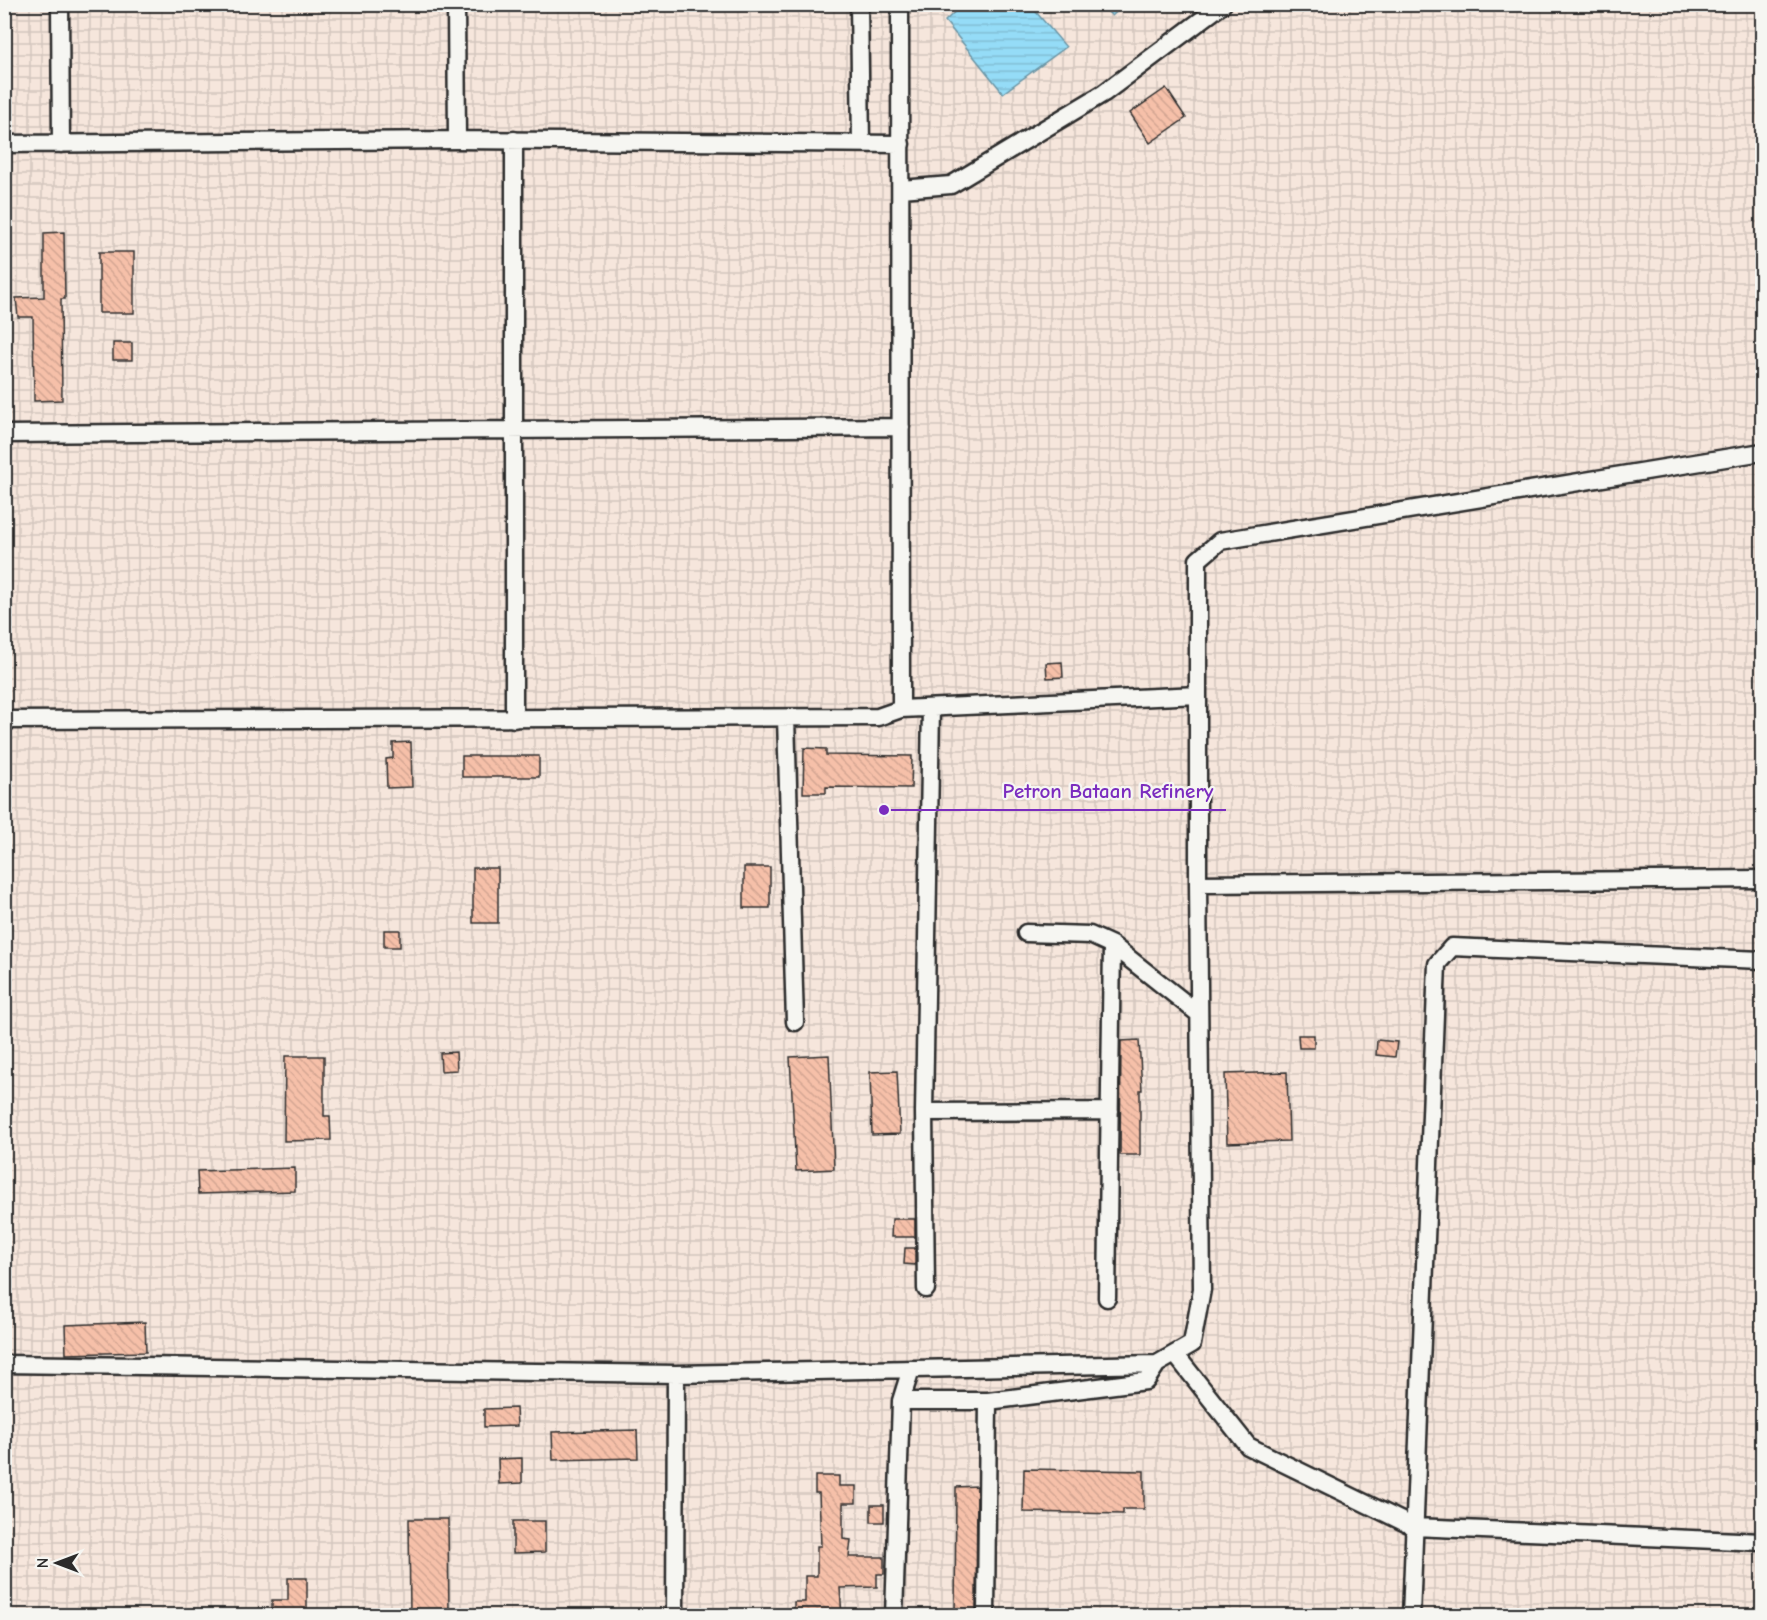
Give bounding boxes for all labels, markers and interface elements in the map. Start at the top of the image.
callout: Petron Bataan Refinery [991,771,1226,810]
text: Petron Bataan Refinery [1002,779,1214,803]
north arrow [27,1533,87,1593]
text: N [34,1558,52,1568]

